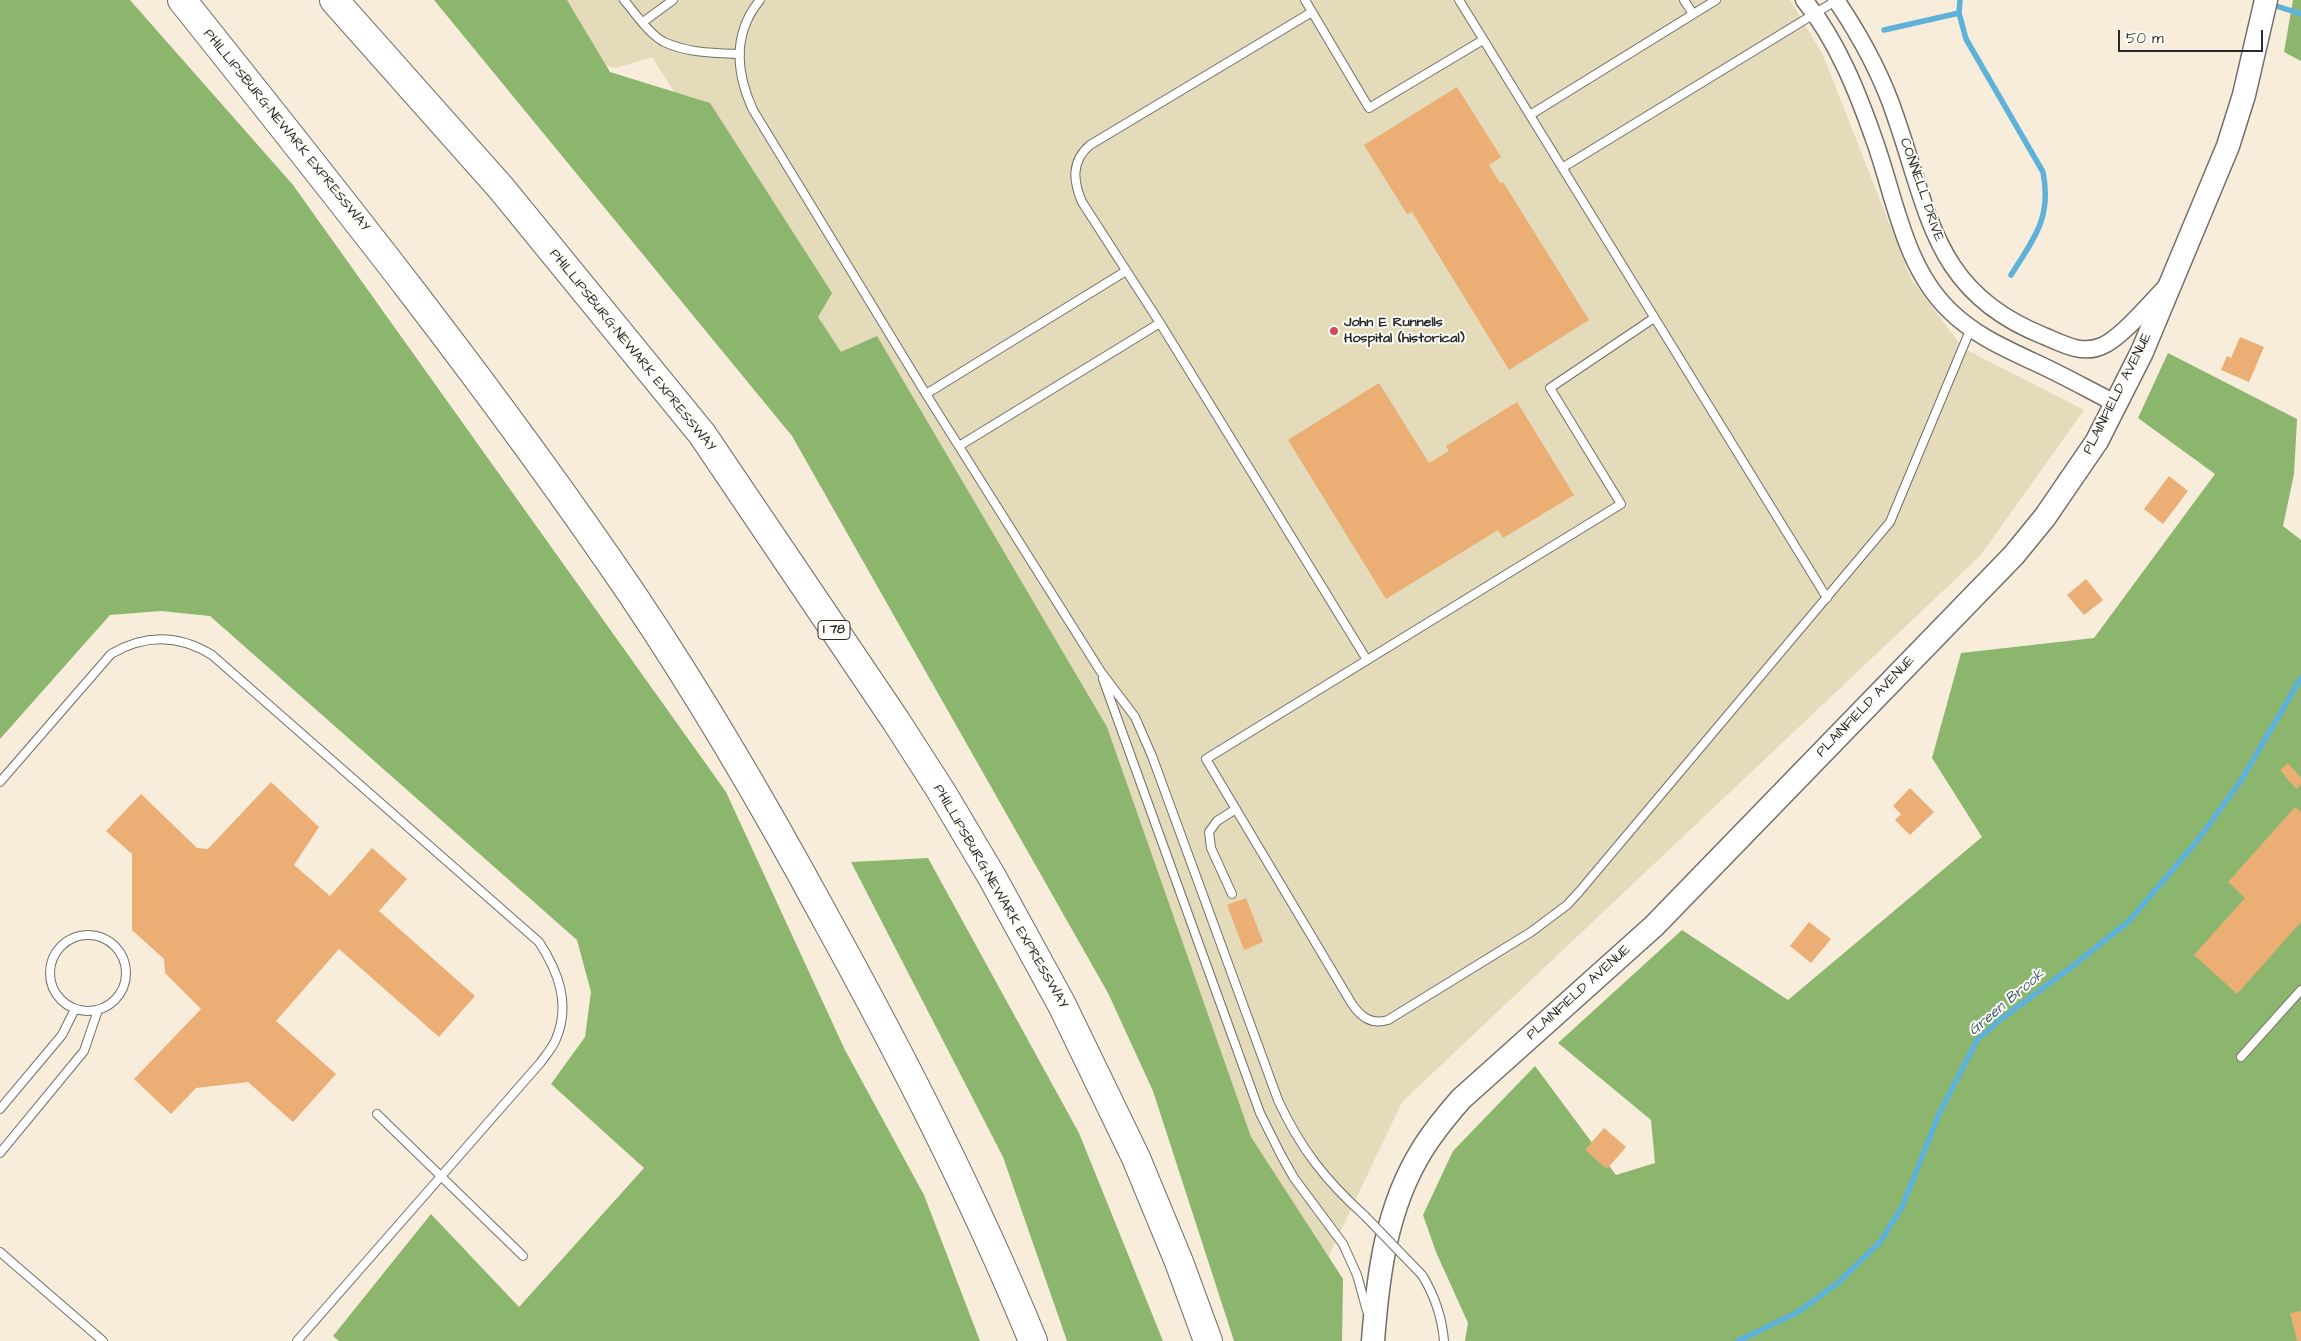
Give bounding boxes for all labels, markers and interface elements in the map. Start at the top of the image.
scale bar [2121,20,2266,52]
street label: PHILLIPSBURG-NEWARK EXPRESSWAY [199,26,373,236]
text: 50 m [2126,28,2164,49]
street label: CONNELL DRIVE [1895,136,1947,244]
street label: PHILLIPSBURG-NEWARK EXPRESSWAY [545,246,719,456]
place label: John E Runnells Hospital (historical) [1344,315,1465,348]
marker: John E Runnells Hospital (historical) [1328,325,1340,337]
street label: PLAINFIELD AVENUE [2080,331,2156,457]
road number: I 78 [818,620,850,640]
street label: PLAINFIELD AVENUE [1813,653,1919,761]
street label: PHILLIPSBURG-NEWARK EXPRESSWAY [929,782,1071,1012]
street label: PLAINFIELD AVENUE [1524,942,1634,1044]
water label: Green Brook [1965,966,2049,1040]

